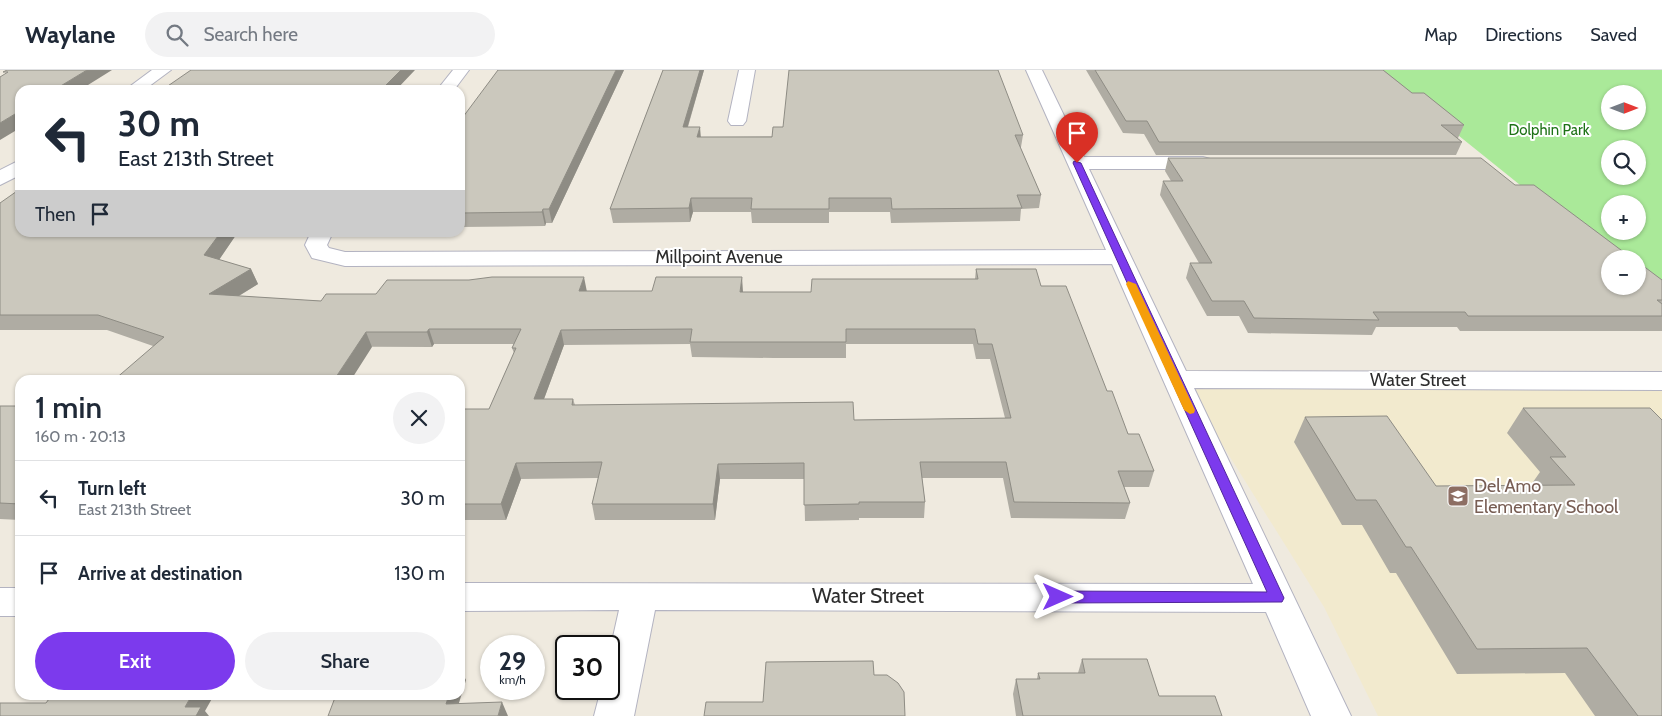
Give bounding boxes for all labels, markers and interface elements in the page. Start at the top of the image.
search box [145,12,495,57]
text: Waylane [25,20,115,49]
icon: search [163,21,191,49]
text: Search here [203,23,298,46]
text: Map [1424,24,1457,46]
text: Directions [1485,24,1562,46]
text: Saved [1590,24,1637,46]
north arrow [1601,85,1646,130]
map controls [1601,85,1646,295]
text: 30 m [118,102,200,145]
icon: left [35,105,100,170]
pin [1056,112,1098,163]
icon: arrive [1063,119,1091,147]
park label: Dolphin Park [1508,121,1590,139]
button: search [1601,140,1646,185]
text: East 213th Street [118,145,274,172]
button: + [1601,195,1646,240]
icon: arrive [86,200,114,228]
text: Then [35,203,76,226]
street label: Millpoint Avenue [655,246,783,268]
button: − [1601,250,1646,295]
street label: Water Street [1370,369,1466,391]
text: 1 min [35,389,102,426]
button: close [393,392,445,444]
text: 160 m · 20:13 [35,427,126,446]
place label: Del Amo Elementary School [1474,475,1619,518]
text: Turn left [78,477,146,500]
icon: left [35,484,63,512]
school or university icon: Del Amo Elementary School [1446,484,1470,508]
text: 30 m [401,487,445,510]
text: East 213th Street [78,500,191,519]
icon: arrive [35,559,63,587]
text: Arrive at destination [78,562,242,585]
text: 130 m [394,562,445,585]
position arrow [1031,570,1083,622]
street label: Water Street [812,583,924,608]
button: Exit [35,632,235,690]
button: Share [245,632,445,690]
speed limit sign: 30 [555,635,620,700]
text: 29 [499,646,526,676]
text: km/h [499,672,526,687]

